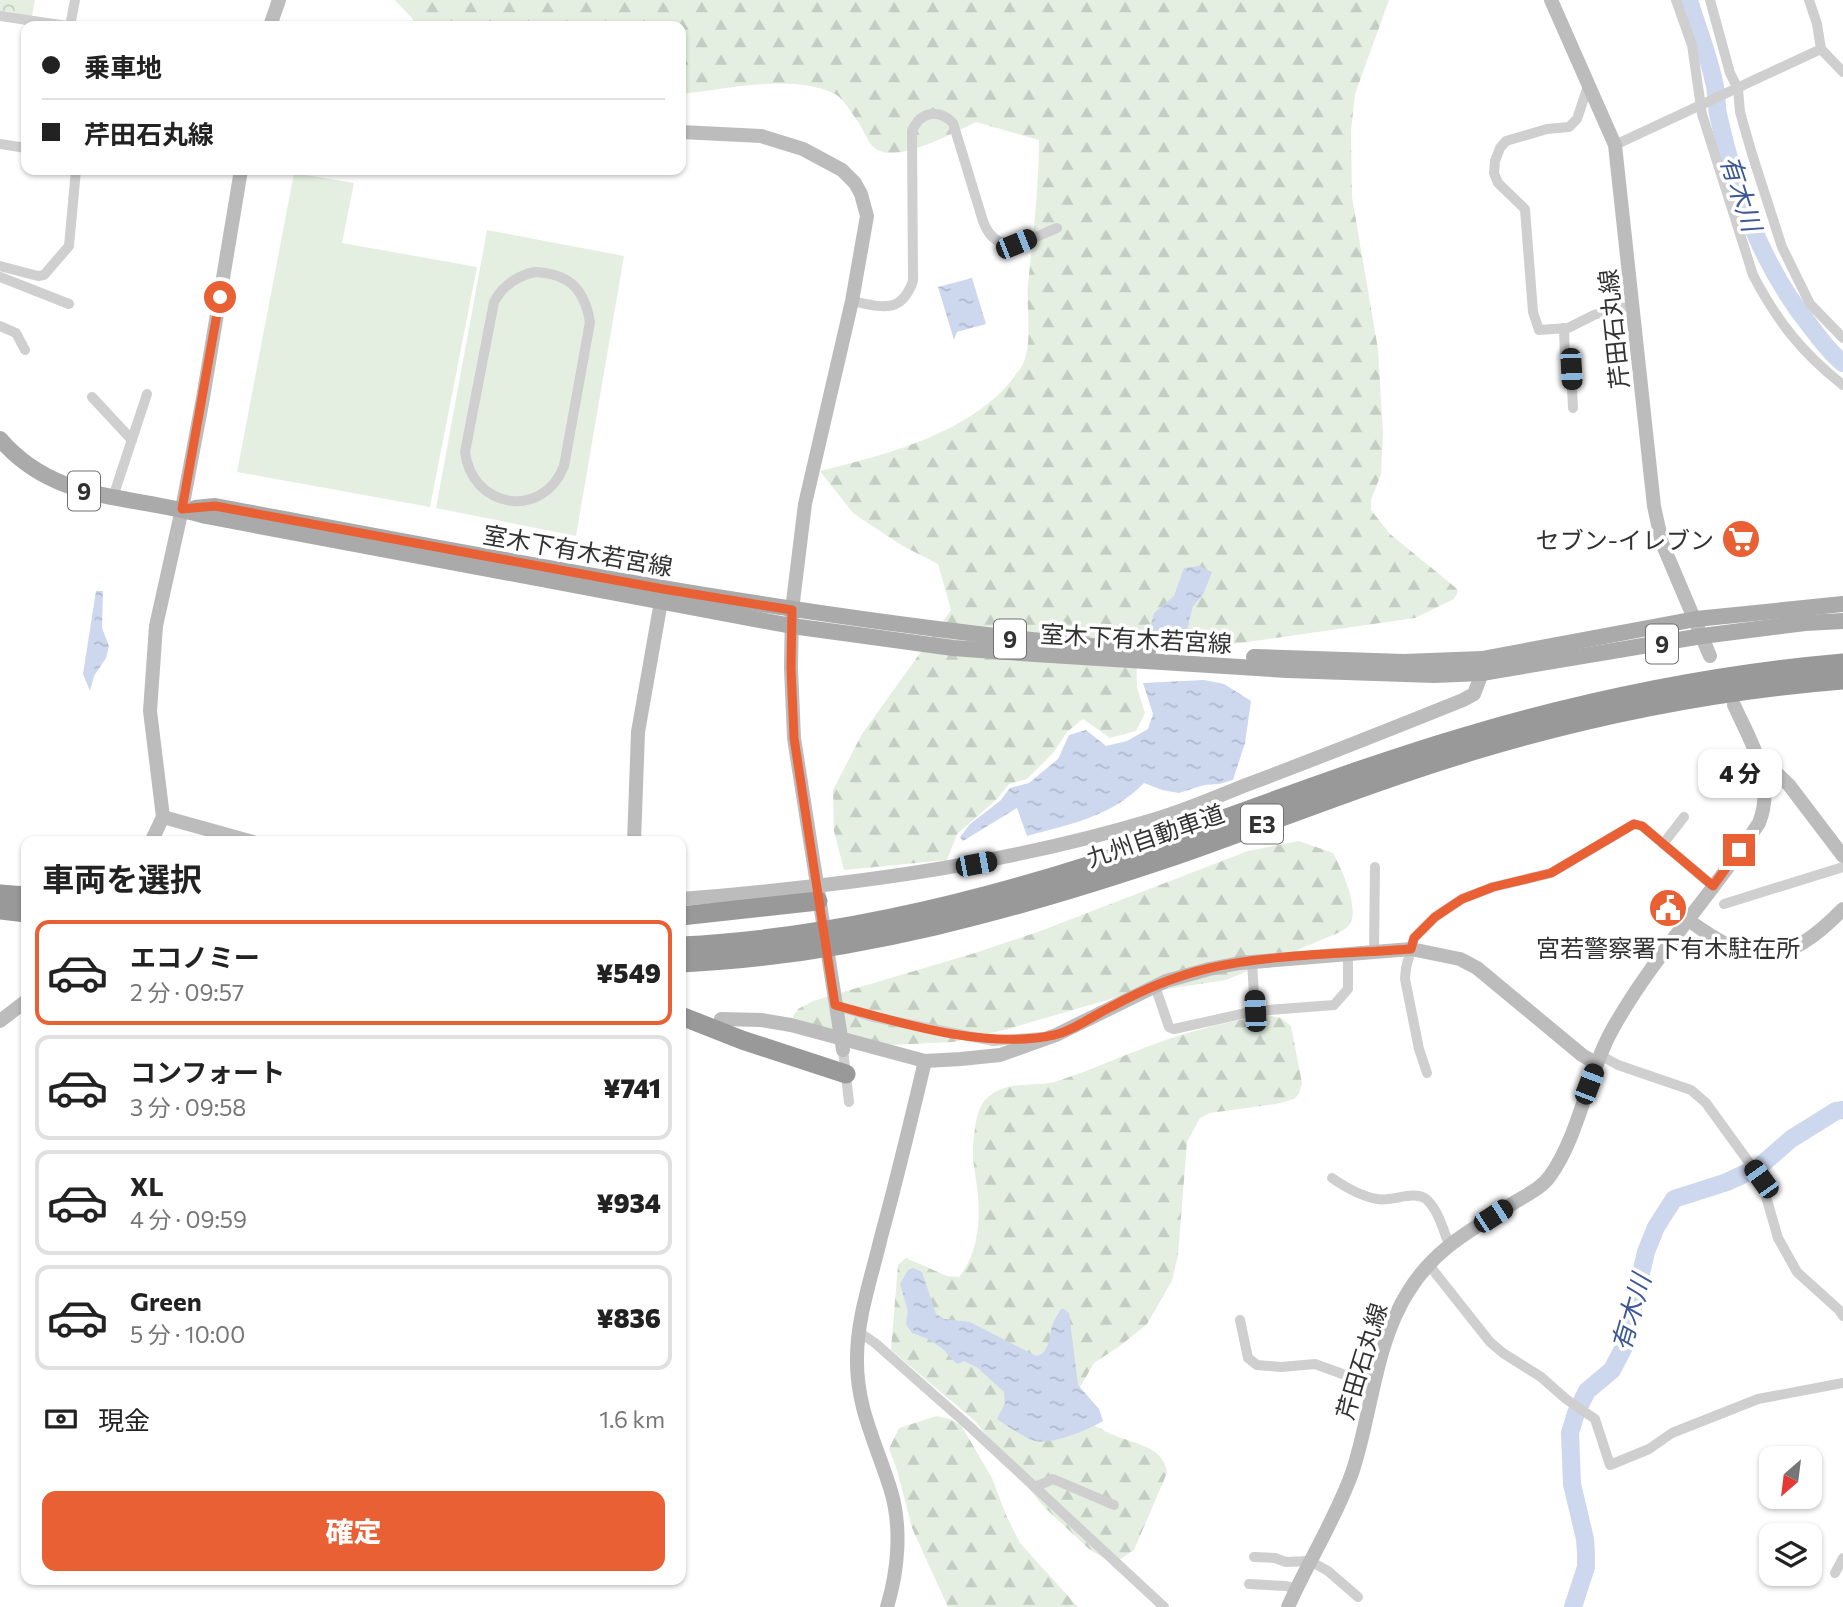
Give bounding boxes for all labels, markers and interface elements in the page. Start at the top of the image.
text: 乗車地 [84,51,162,82]
text: 芹田石丸線 [84,118,214,149]
water label: 有木川 [1715,151,1770,238]
car [993,226,1040,262]
street label: 芹田石丸線 [1592,268,1634,390]
route start [204,281,236,313]
car [1560,347,1583,391]
road number: 9 [68,471,100,510]
supermarket icon: セブン-イレブン [1720,518,1762,560]
street label: 室木下有木若宮線 [481,519,675,581]
place label: セブン-イレブン [1536,525,1714,554]
street label: 室木下有木若宮線 [1039,618,1233,658]
road number: 9 [994,620,1026,659]
road number: 9 [1646,624,1678,664]
callout: 4 分 [1697,748,1781,798]
text: 4 分 [1719,759,1761,787]
street label: 九州自動車道 [1082,798,1228,872]
road number: E3 [1241,804,1283,844]
route end [1723,834,1755,866]
car [954,850,999,878]
text: 車両を選択 [42,858,202,898]
public building icon: 宮若警察署下有木駐在所 [1647,887,1689,929]
place label: 宮若警察署下有木駐在所 [1536,933,1800,962]
icon: car [46,941,109,1004]
text: エコノミー [130,941,260,972]
text: ¥549 [596,957,661,988]
text: 2 分 · 09:57 [130,978,244,1006]
car [1244,989,1267,1033]
icon: car [46,1056,109,1119]
text: コンフォート [130,1056,285,1087]
car [1572,1061,1607,1107]
text: ¥741 [603,1072,661,1103]
text: 3 分 · 09:58 [130,1093,246,1121]
car [1741,1156,1782,1202]
text: XL [130,1170,164,1201]
icon: car [46,1171,109,1234]
text: ¥934 [597,1187,661,1218]
car [1470,1196,1517,1236]
text: 4 分 · 09:59 [130,1205,247,1233]
water label: 有木川 [1604,1267,1656,1354]
text: Green [130,1285,202,1316]
icon: car [46,1286,109,1349]
street label: 芹田石丸線 [1330,1299,1392,1423]
text: ¥836 [596,1302,661,1333]
text: 5 分 · 10:00 [130,1320,245,1348]
icon: cash [42,1400,80,1438]
text: 現金 [98,1404,150,1435]
text: 1.6 km [599,1405,665,1433]
north arrow [1759,1446,1822,1508]
map controls [1759,1446,1822,1586]
button: 確定 [42,1491,665,1571]
button: layers [1759,1523,1822,1586]

